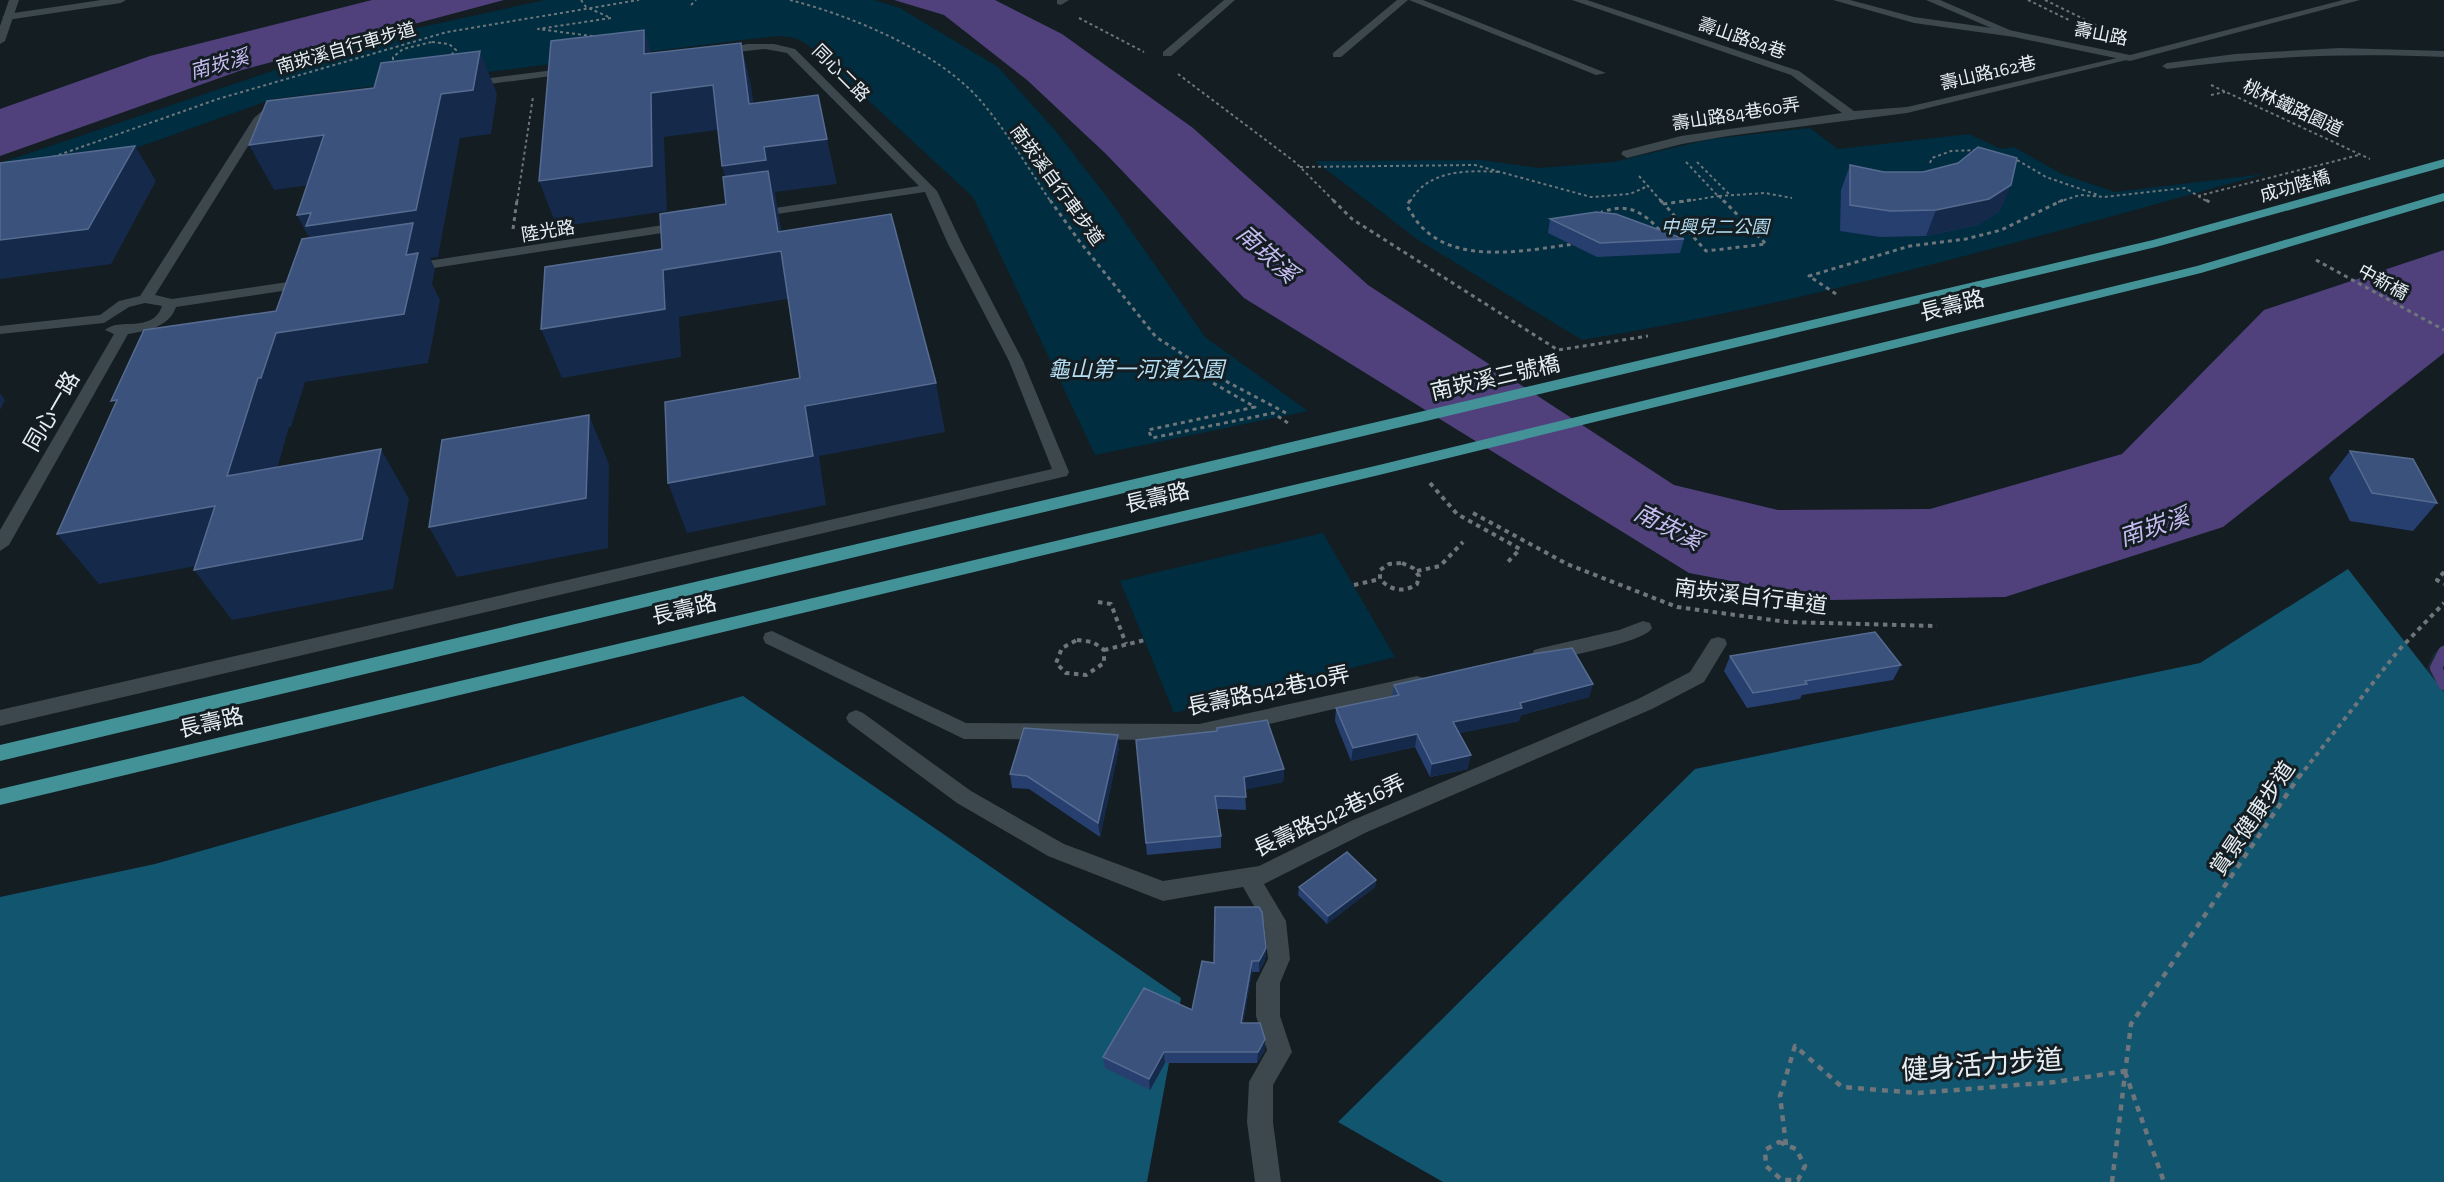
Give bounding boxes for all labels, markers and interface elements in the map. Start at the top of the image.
street label: 壽山路84巷 [1695,13,1789,63]
street label: 南崁溪自行車步道 [274,18,418,78]
street label: 壽山路 [2072,18,2130,50]
street label: 同心二路 [808,40,874,106]
water label: 南崁溪 [187,43,254,84]
street label: 壽山路162巷 [1938,51,2038,95]
street label: 桃林鐵路園道 [2239,75,2347,141]
street label: 壽山路84巷60弄 [1670,93,1802,135]
street label: 南崁溪自行車步道 [1006,120,1108,250]
street label: 成功陸橋 [2257,166,2333,206]
street label: 陸光路 [520,216,576,246]
park label: 中興兒二公園 [1661,216,1772,238]
water label: 南崁溪 [1231,219,1306,291]
street label: 中新橋 [2354,259,2412,305]
street label: 長壽路 [1917,284,1987,327]
street label: 南崁溪三號橋 [1428,349,1562,405]
park label: 龜山第一河濱公園 [1048,356,1227,383]
street label: 同心一路 [18,366,85,456]
street label: 長壽路 [1122,477,1192,518]
water label: 南崁溪 [1630,497,1710,557]
water label: 南崁溪 [2115,500,2195,552]
street label: 南崁溪自行車道 [1673,574,1829,619]
street label: 長壽路 [649,589,719,630]
street label: 長壽路542巷10弄 [1184,660,1352,721]
street label: 長壽路 [176,702,246,743]
street label: 賞景健康步道 [2204,756,2301,881]
street label: 長壽路542巷16弄 [1249,768,1410,862]
street label: 健身活力步道 [1900,1043,2064,1087]

